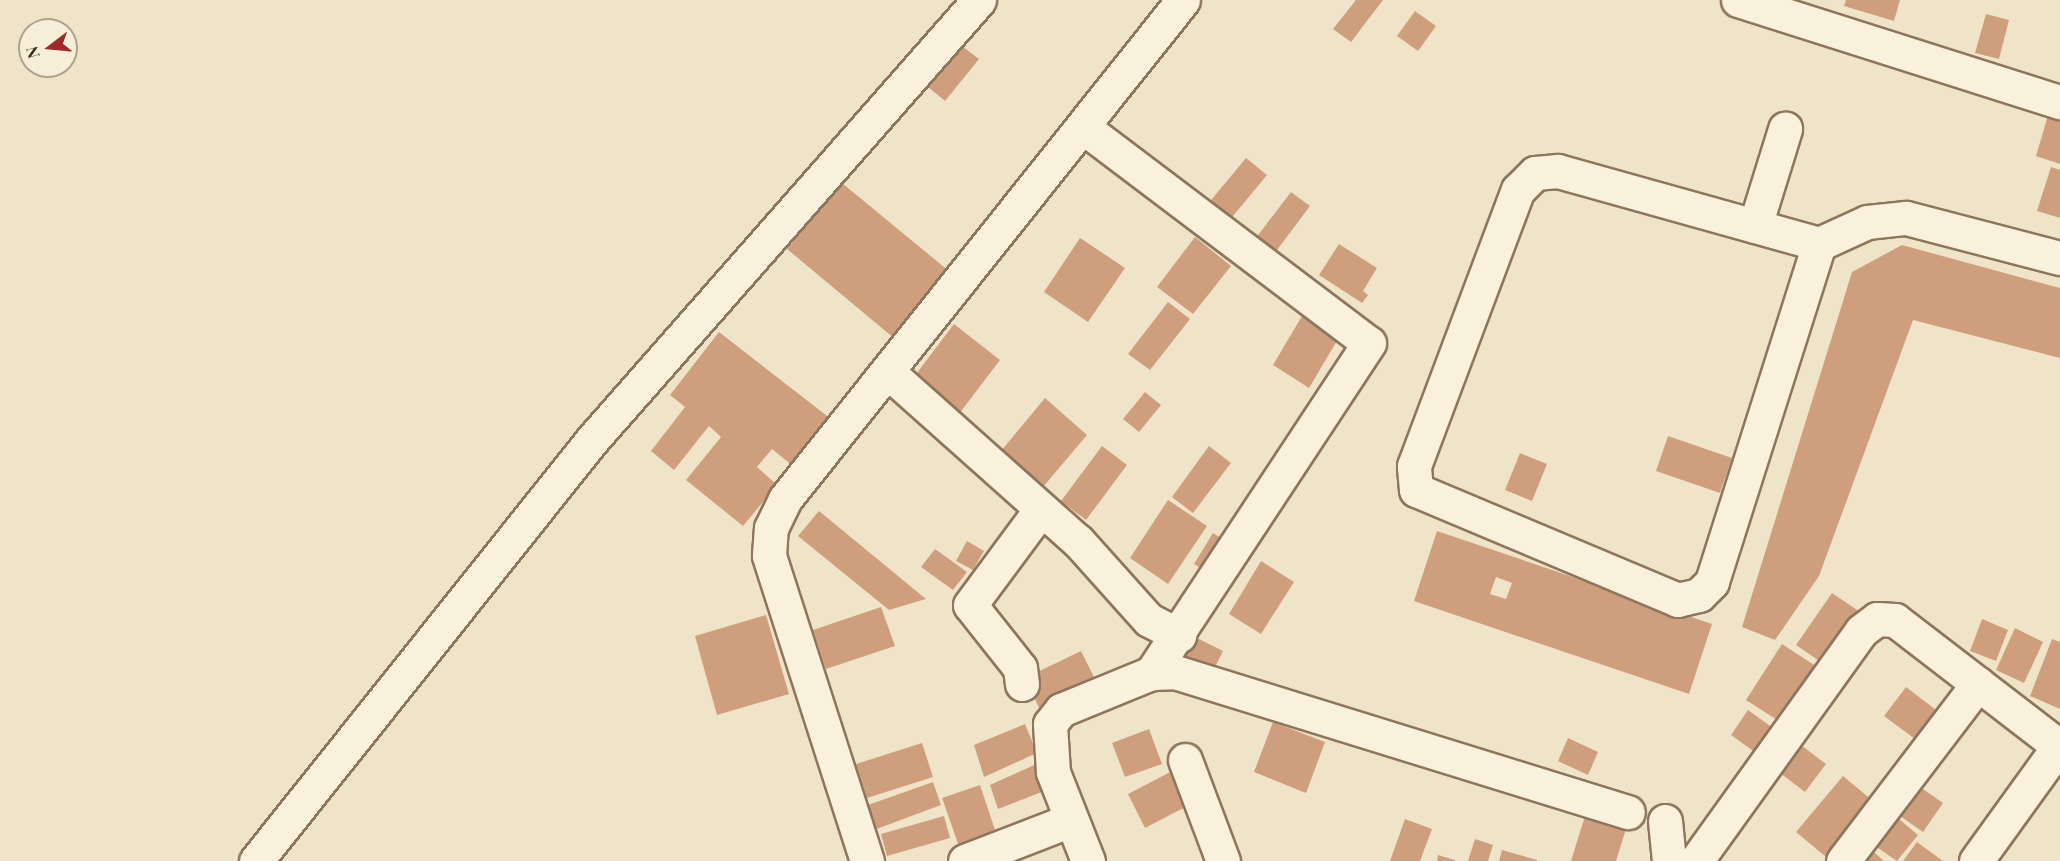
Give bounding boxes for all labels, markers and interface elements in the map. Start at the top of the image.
north arrow [18,18,78,78]
text: N [20,44,44,61]

